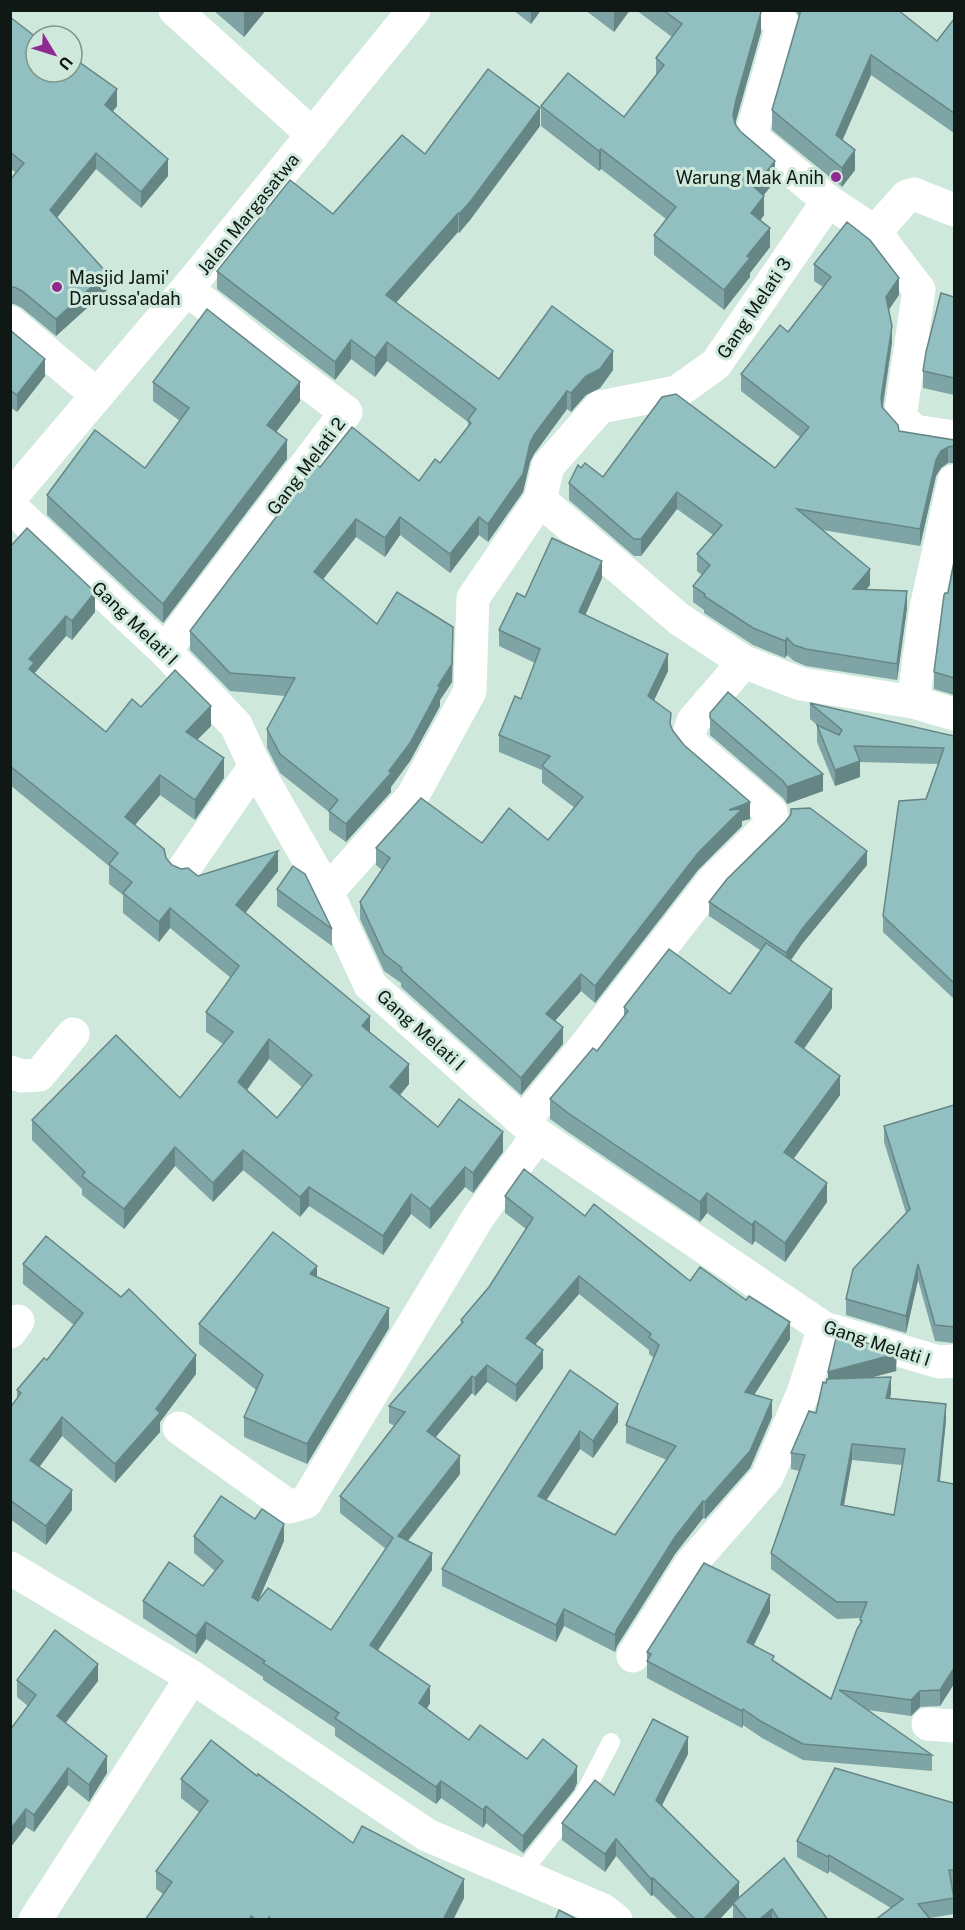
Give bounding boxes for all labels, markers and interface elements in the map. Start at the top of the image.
north arrow [24,24,84,84]
text: U [54,53,76,73]
street label: Jalan Margasatwa [193,149,303,279]
place label: Warung Mak Anih [676,167,824,188]
marker: Warung Mak Anih [829,170,843,184]
street label: Gang Melati 3 [713,254,795,362]
place label: Masjid Jami' Darussa'adah [69,267,181,309]
marker: Masjid Jami' Darussa'adah [50,280,64,294]
street label: Gang Melati 2 [263,413,349,519]
street label: Gang Melati I [88,577,182,669]
street label: Gang Melati I [373,985,469,1075]
street label: Gang Melati I [821,1316,933,1370]

